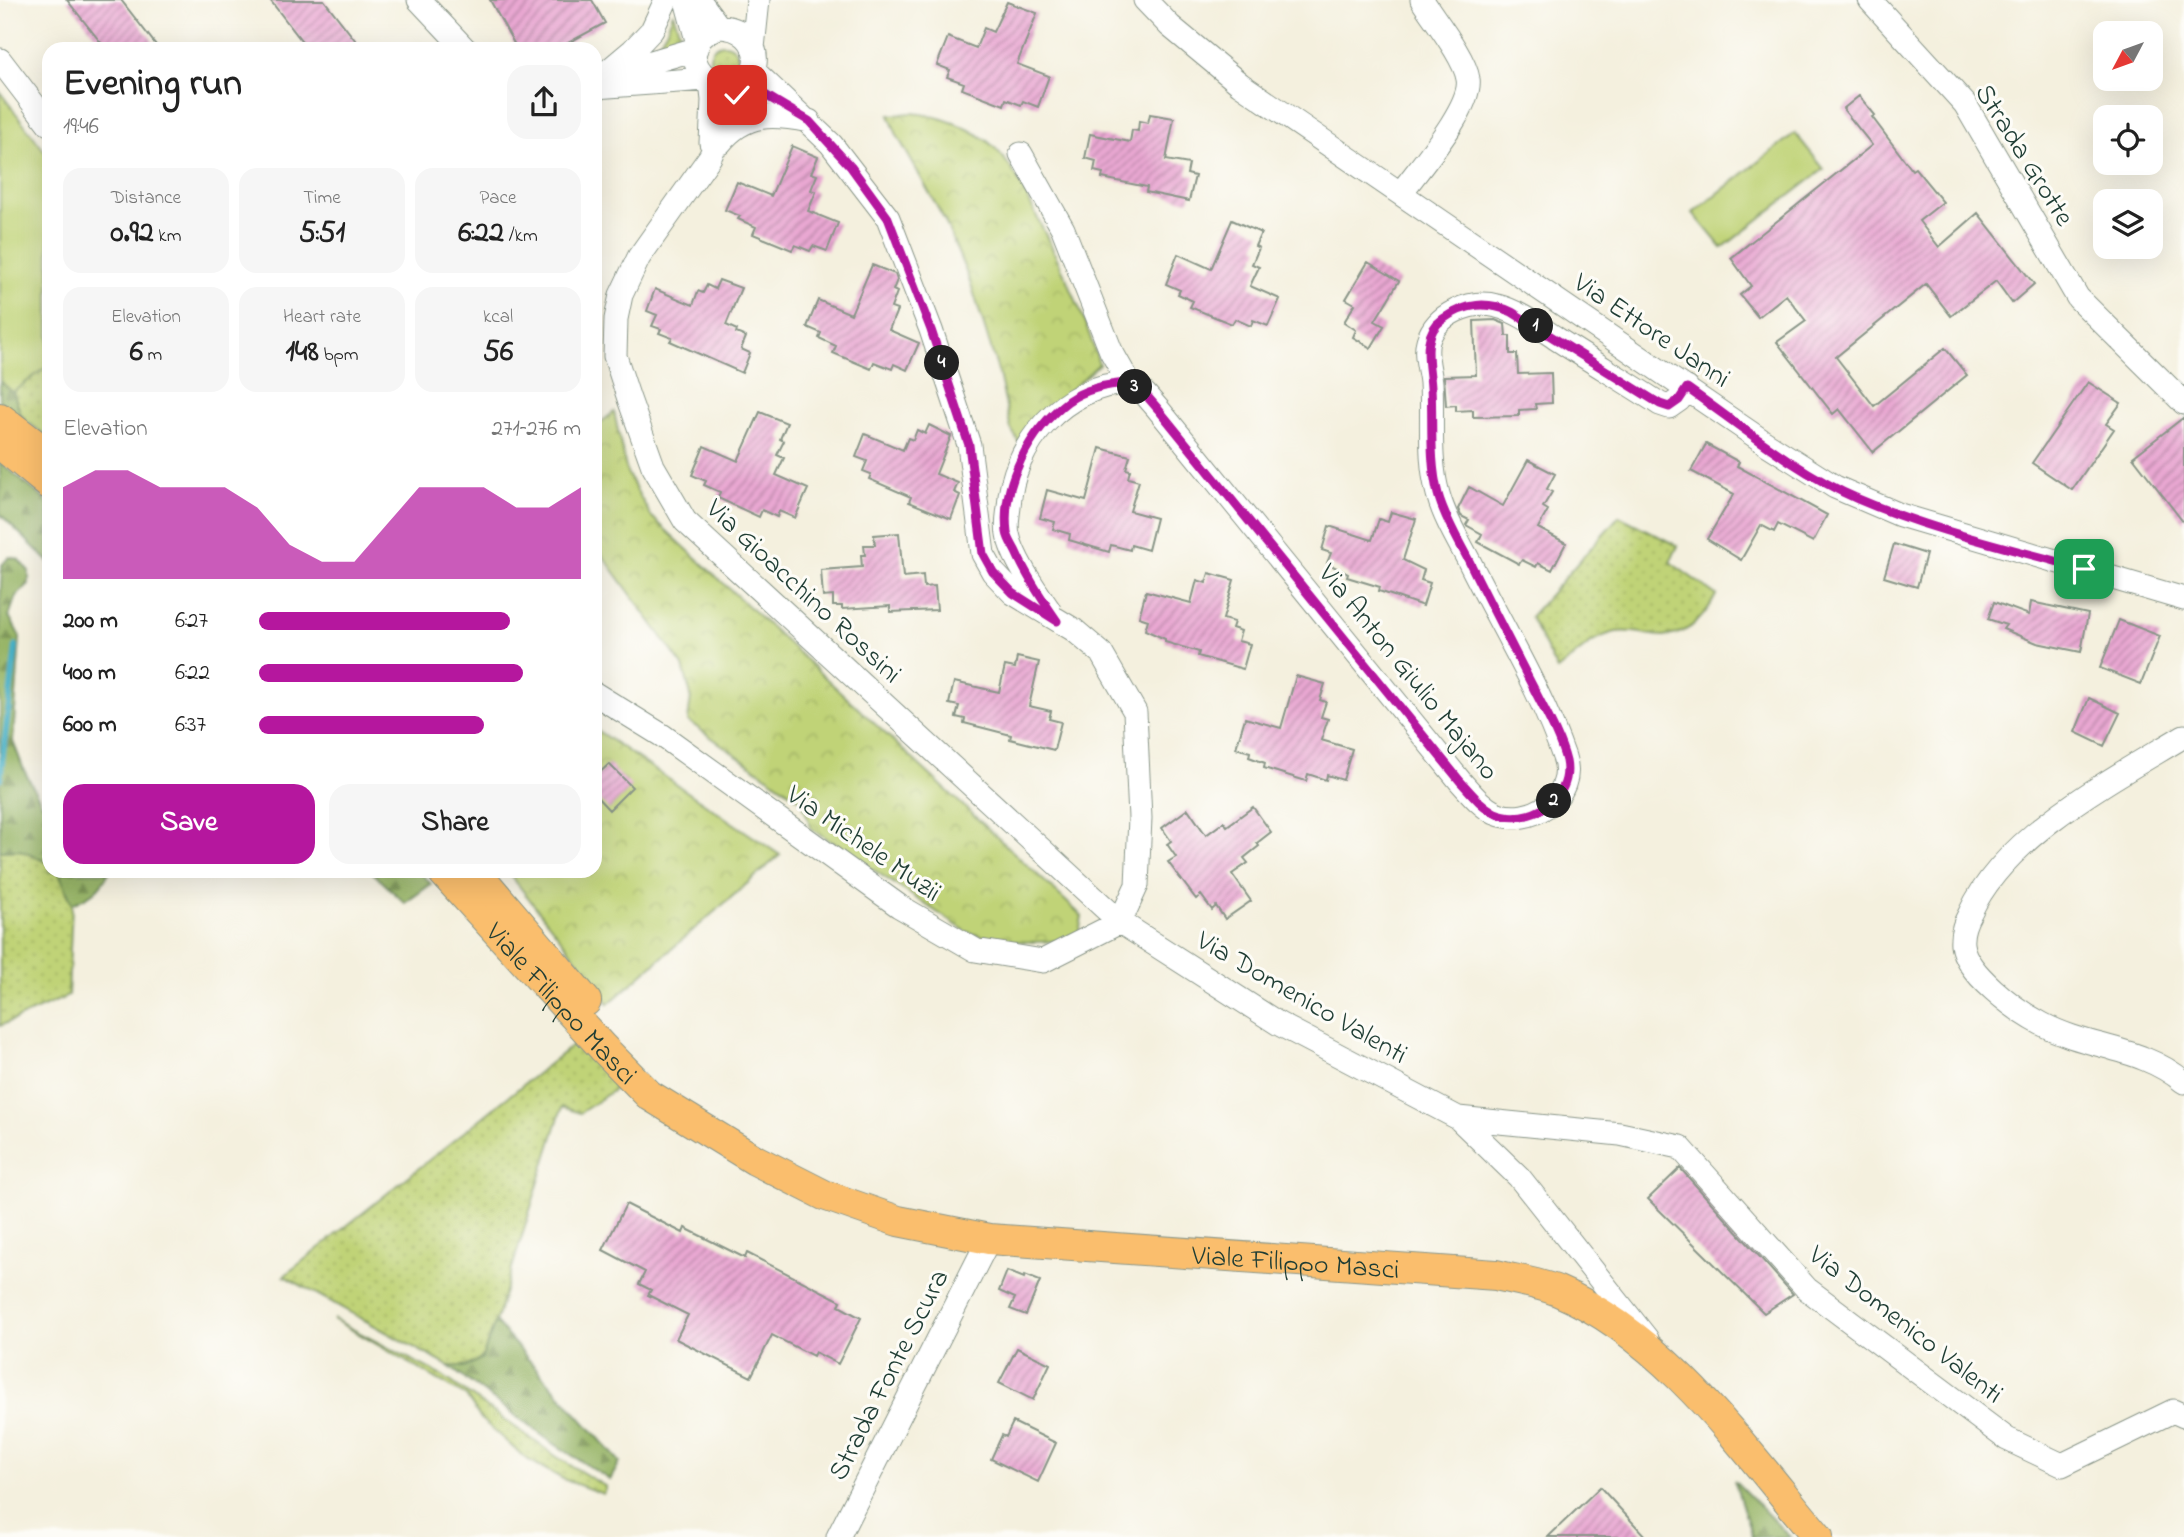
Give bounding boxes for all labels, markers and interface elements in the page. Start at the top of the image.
north arrow [2093,21,2163,91]
map controls [2093,21,2163,259]
text: Evening run [63,57,242,113]
button: share [507,65,581,139]
pin [707,65,767,125]
icon: check [718,76,756,114]
street label: Strada Grotte [1963,77,2083,235]
button: locate [2093,105,2163,175]
text: 19:46 [63,111,99,144]
text: Distance [111,185,181,212]
text: Time [303,185,341,212]
text: Pace [479,185,517,212]
button: layers [2093,189,2163,259]
text: 0.92 [111,212,154,256]
text: 5:51 [299,212,345,256]
text: 6:22 [458,212,504,256]
text: km [154,223,181,250]
text: /km [504,223,538,250]
street label: Via Ettore Janni [1563,264,1738,400]
text: Elevation [111,304,181,331]
text: Heart rate [283,304,361,331]
text: kcal [483,304,513,331]
pin: 1 [1518,308,1554,344]
text: 1 [1532,312,1539,339]
text: 6 [130,331,143,375]
text: 148 [285,331,319,375]
text: 56 [483,331,513,375]
text: m [143,342,162,369]
text: bpm [319,342,359,369]
pin: 4 [925,346,960,380]
text: 4 [938,349,945,376]
pin: 3 [1118,370,1152,404]
text: 3 [1131,373,1138,400]
text: Elevation [63,413,148,446]
text: 271–276 m [492,413,581,446]
street label: Via Gioacchino Rossini [695,490,910,695]
pin [2054,539,2114,599]
icon: arrive [2065,550,2103,588]
street label: Via Anton Giulio Majano [1306,555,1508,790]
text: 200 m [63,605,118,638]
text: 6:27 [175,605,208,638]
text: 400 m [63,657,116,690]
text: 6:22 [175,657,210,690]
text: 600 m [63,709,117,742]
text: 6:37 [175,709,206,742]
street label: Via Michele Muzii [776,776,949,914]
button: Save [63,784,315,864]
button: Share [329,784,581,864]
pin: 2 [1536,784,1572,818]
text: 2 [1549,787,1558,814]
street label: Viale Filippo Masci [474,914,645,1096]
street label: Via Domenico Valenti [1187,921,1414,1076]
street label: Viale Filippo Masci [1189,1236,1401,1292]
street label: Via Domenico Valenti [1798,1236,2011,1415]
street label: Strada Fonte Scura [819,1263,961,1488]

